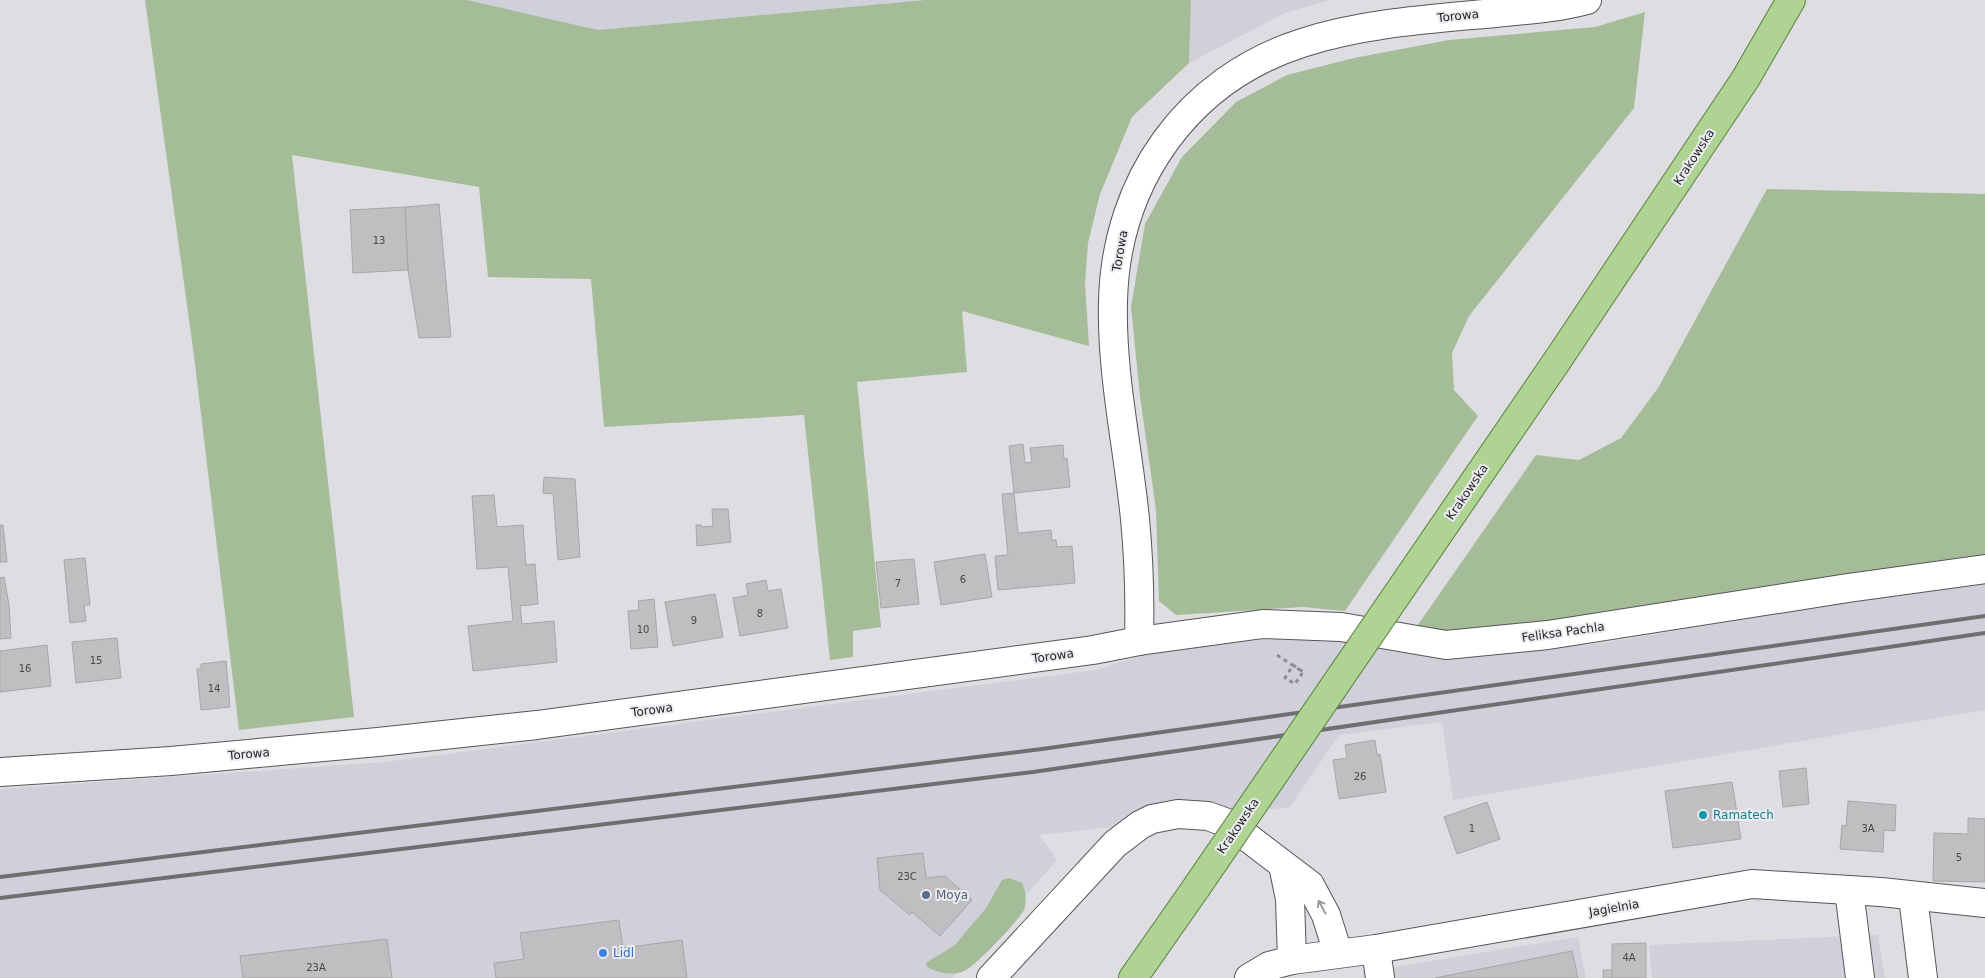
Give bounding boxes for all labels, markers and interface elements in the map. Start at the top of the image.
street label: Torowa [1435,7,1480,25]
street label: Krakowska [1671,126,1717,188]
street label: Torowa [1109,229,1131,274]
house number: 13 [373,235,385,246]
street label: Krakowska [1443,461,1491,523]
house number: 6 [960,574,966,585]
house number: 7 [895,578,901,589]
house number: 8 [757,608,763,619]
house number: 9 [691,615,697,626]
street label: Feliksa Pachla [1521,619,1605,645]
house number: 10 [637,624,649,635]
street label: Torowa [1030,646,1075,666]
house number: 15 [90,655,102,666]
house number: 16 [19,663,31,674]
house number: 14 [208,683,220,694]
street label: Torowa [629,700,674,720]
street label: Torowa [227,745,270,763]
house number: 26 [1354,771,1366,782]
street label: Krakowska [1214,795,1262,857]
place label: Ramatech [1713,808,1774,822]
marker: Ramatech [1697,809,1709,821]
house number: 1 [1469,823,1475,834]
house number: 3A [1861,823,1875,834]
house number: 5 [1956,852,1962,863]
house number: 23C [897,871,917,882]
place label: Moya [936,888,968,902]
marker: Moya [920,889,932,901]
street label: Jagielnia [1587,897,1640,919]
one-way arrow [1317,900,1326,915]
place label: Lidl [613,946,634,960]
marker: Lidl [597,947,609,959]
house number: 4A [1622,952,1636,963]
house number: 23A [306,962,326,973]

